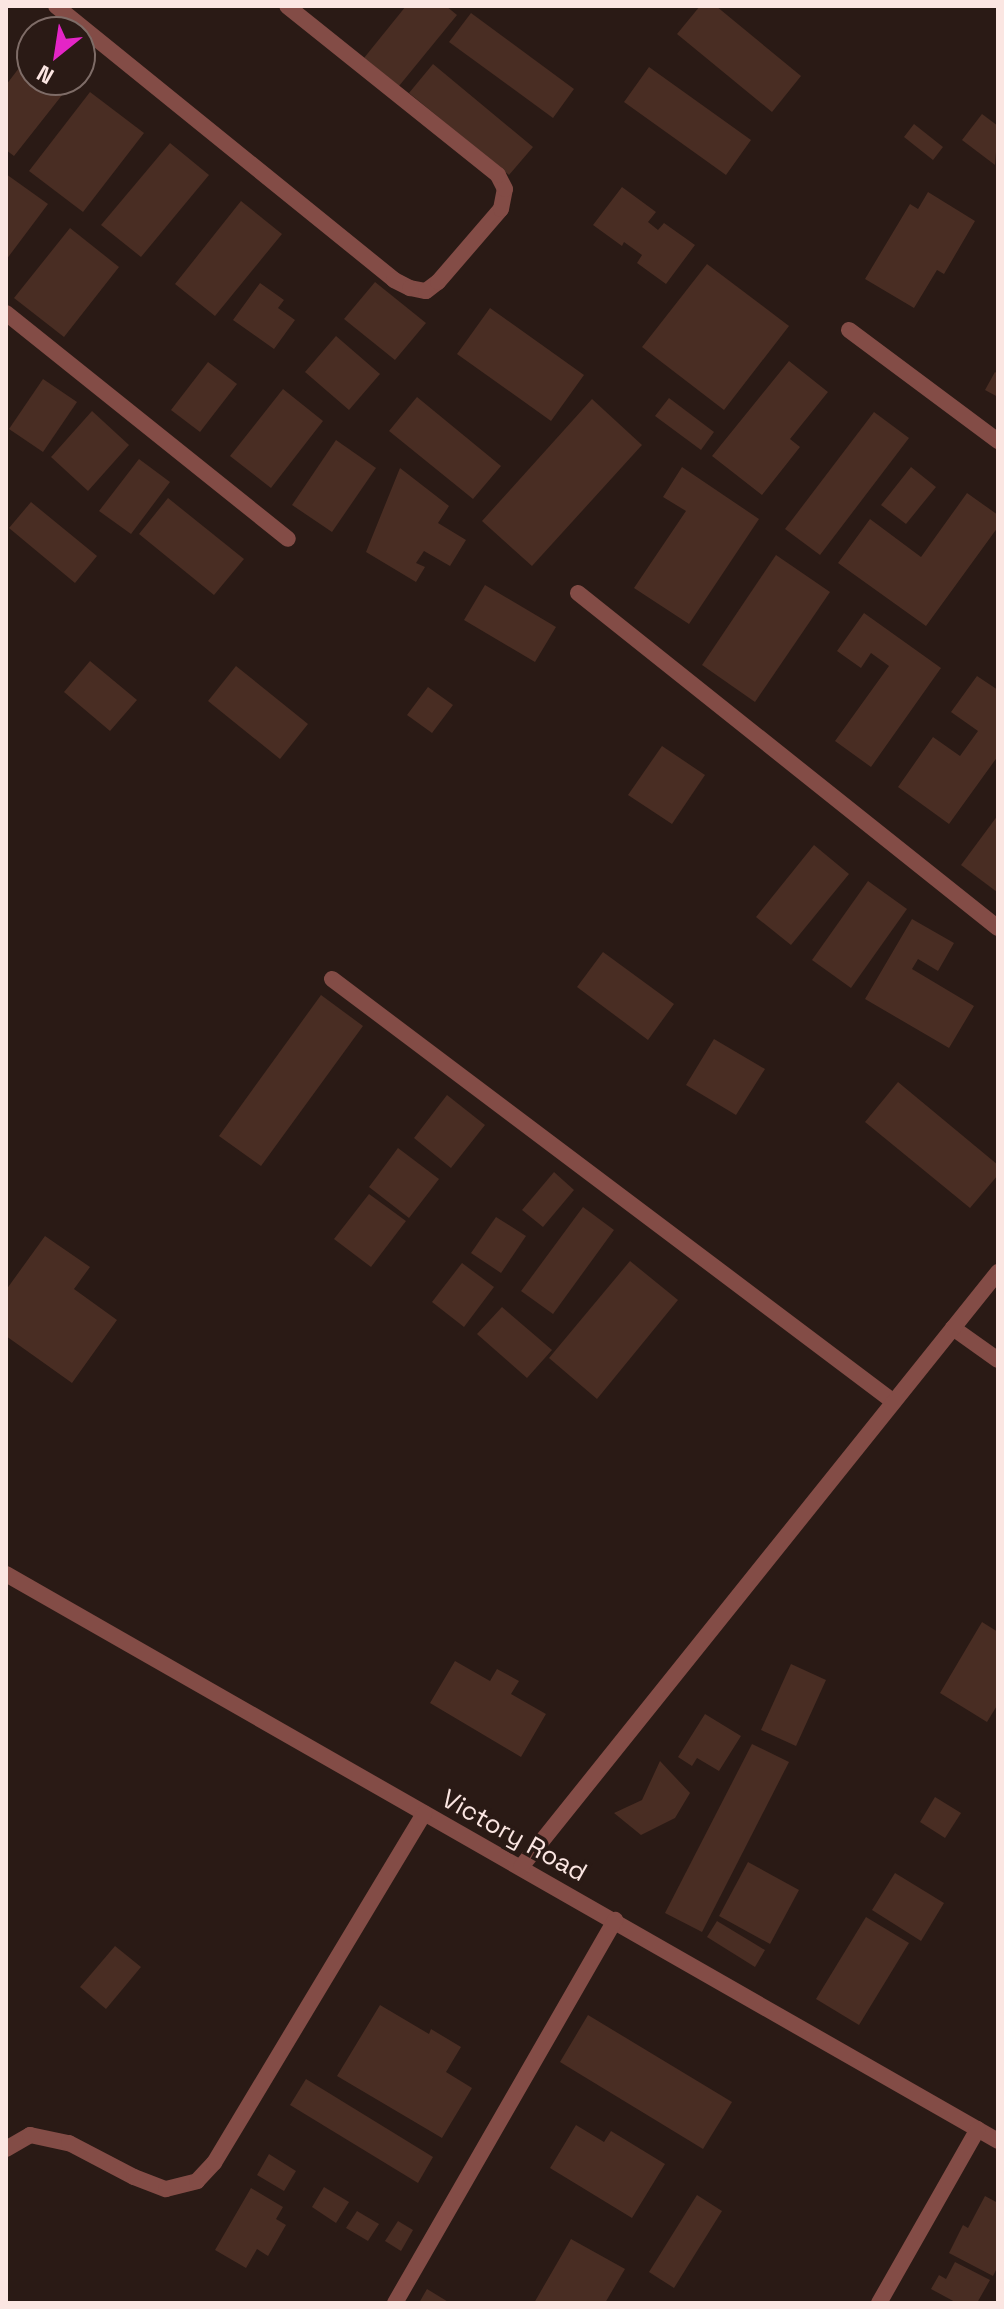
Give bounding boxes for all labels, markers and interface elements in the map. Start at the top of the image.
north arrow [16,16,96,96]
text: N [32,59,58,91]
street label: Victory Road [436,1783,592,1889]

